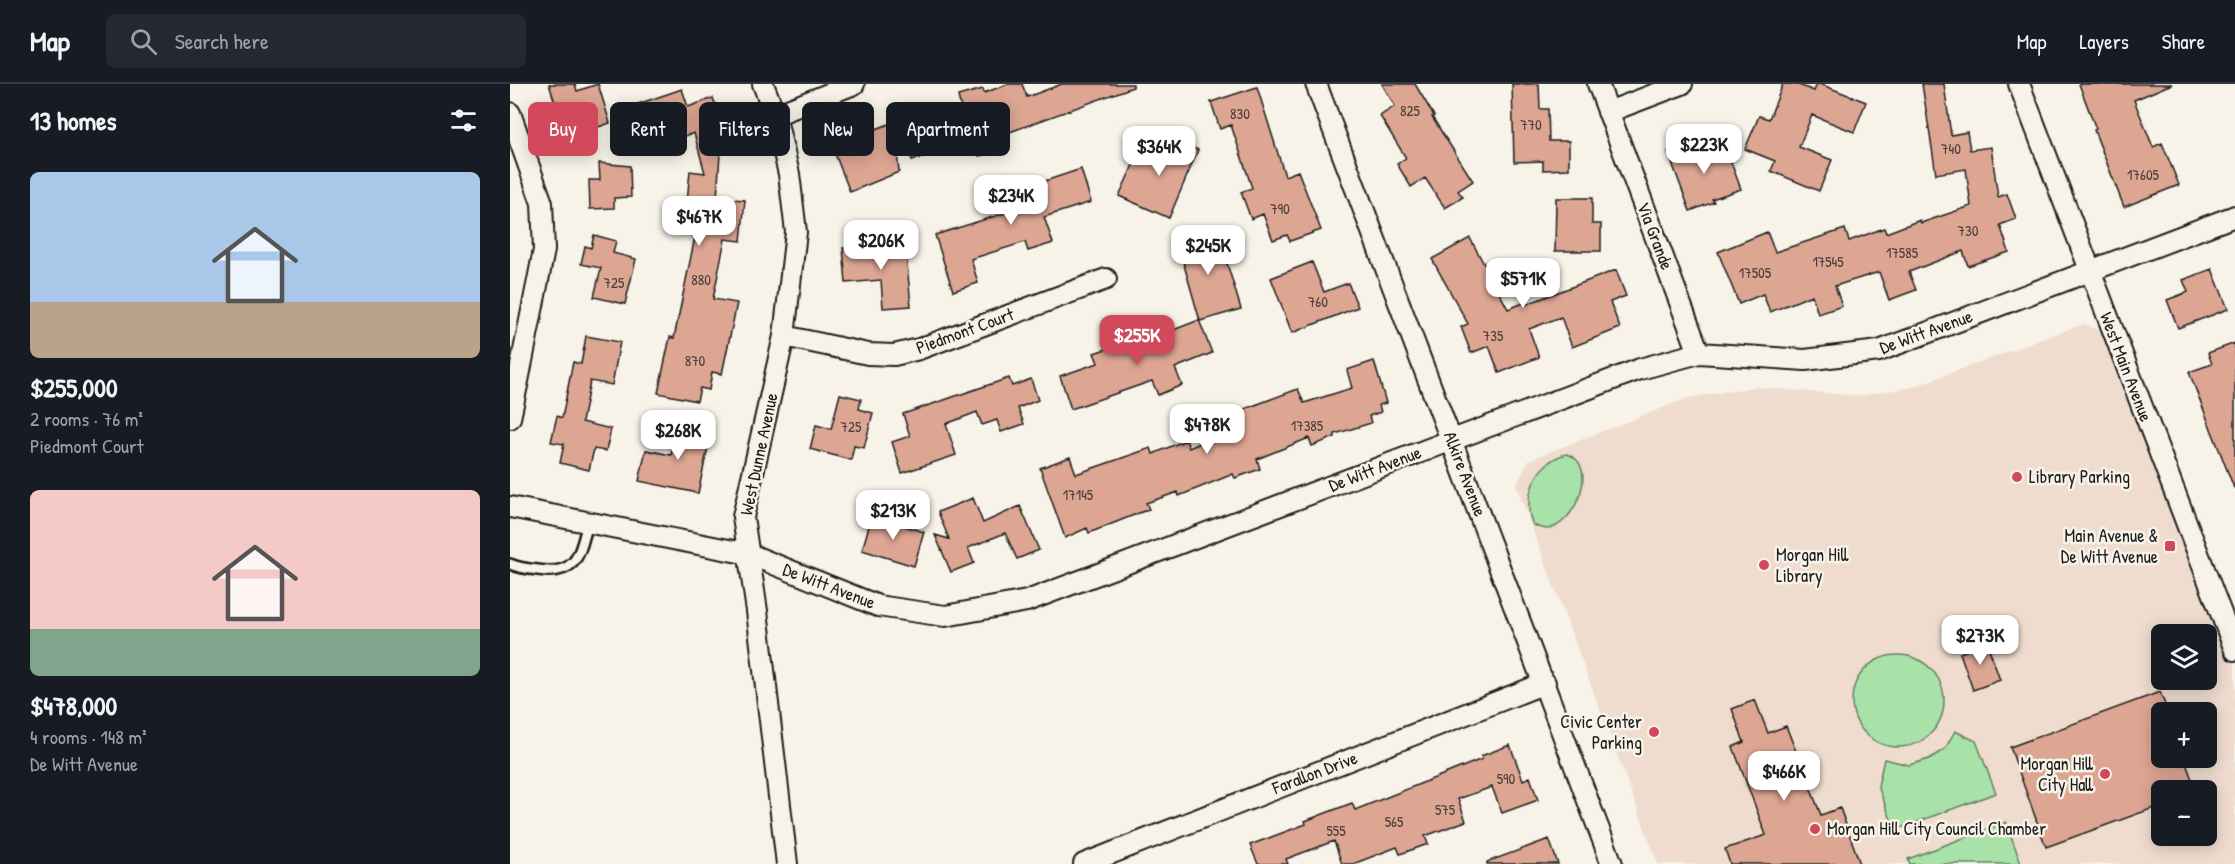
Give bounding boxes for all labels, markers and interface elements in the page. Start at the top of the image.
search box [106,14,526,68]
text: Map [30,22,70,60]
icon: search [127,25,160,58]
text: Search here [175,26,269,56]
text: Map [2017,27,2046,56]
text: Layers [2079,27,2129,56]
text: Share [2162,27,2205,56]
house number: 825 [1400,100,1421,121]
chip: Buy [528,102,598,156]
chip: Rent [610,102,687,156]
chip: Filters [699,102,790,156]
chip: New [802,102,874,156]
chip: Apartment [886,102,1010,156]
text: 13 homes [30,103,117,138]
house number: 830 [1230,103,1250,124]
icon: filters [447,104,480,137]
house number: 770 [1520,114,1542,135]
pin: $223K [1662,124,1746,175]
pin: $364K [1117,126,1201,177]
text: $223K [1680,130,1728,157]
text: $364K [1136,132,1182,159]
house number: 740 [1941,138,1961,159]
house number: 17605 [2127,164,2160,185]
pin: $234K [969,175,1053,226]
text: $234K [988,181,1034,208]
pin: $467K [657,196,741,247]
house number: 790 [1270,198,1290,219]
street label: Via Grande [1631,199,1680,273]
text: $467K [676,202,722,229]
icon: home [201,211,309,319]
pin: $206K [839,220,923,271]
house number: 730 [1958,220,1979,241]
pin: $245K [1166,225,1250,276]
text: $206K [858,226,904,253]
text: $245K [1185,231,1231,258]
house number: 17585 [1886,242,1919,263]
house number: 17545 [1812,251,1844,272]
pin: $571K [1481,258,1565,309]
house number: 17505 [1739,262,1772,283]
text: $571K [1500,264,1546,291]
house number: 880 [691,269,711,290]
house number: 725 [604,272,625,293]
house number: 760 [1308,291,1328,312]
street label: Piedmont Court [912,301,1018,360]
street label: De Witt Avenue [1876,303,1976,360]
street label: West Main Avenue [2094,309,2159,425]
pin: $255K [1095,315,1179,366]
text: $255K [1114,321,1160,348]
house number: 735 [1483,325,1504,346]
house number: 870 [685,350,706,371]
text: $255,000 [30,370,118,405]
street label: West Dunne Avenue [733,390,784,517]
pin: $478K [1165,404,1249,455]
text: 2 rooms · 76 m² [30,405,143,432]
pin: $268K [636,410,720,461]
text: $478K [1184,410,1230,437]
house number: 17385 [1291,415,1324,436]
text: $268K [655,416,701,443]
house number: 725 [841,416,862,437]
street label: Alkire Avenue [1438,428,1493,520]
text: Piedmont Court [30,432,144,459]
street label: De Witt Avenue [1325,439,1425,498]
place label: Library Parking [2029,464,2130,489]
marker: Library Parking [2010,470,2024,484]
house number: 17145 [1063,484,1094,505]
pin: $213K [851,490,935,541]
text: $213K [870,496,916,523]
place label: Main Avenue & De Witt Avenue [2061,523,2158,569]
icon: home [201,529,309,637]
marker: Main Avenue & De Witt Avenue [2163,539,2177,553]
place label: Morgan Hill Library [1776,542,1849,588]
street label: De Witt Avenue [779,556,879,615]
marker: Morgan Hill Library [1757,558,1771,572]
pin: $273K [1938,615,2022,666]
text: $273K [1956,621,2004,648]
map controls [2151,624,2217,846]
button: layers [2151,624,2217,690]
text: $478,000 [30,688,117,723]
button: + [2151,702,2217,768]
place label: Civic Center Parking [1560,709,1642,755]
text: 4 rooms · 148 m² [30,723,147,750]
marker: Civic Center Parking [1647,725,1661,739]
street label: Farallon Drive [1268,745,1361,801]
text: De Witt Avenue [30,750,138,777]
pin: $466K [1742,751,1826,802]
place label: Morgan Hill City Hall [2021,751,2093,797]
text: $466K [1762,757,1806,784]
marker: Morgan Hill City Hall [2098,767,2112,781]
house number: 590 [1497,768,1516,789]
button: − [2151,780,2217,846]
house number: 575 [1435,799,1456,820]
house number: 565 [1385,811,1404,832]
place label: Morgan Hill City Council Chamber [1827,816,2046,841]
house number: 555 [1326,820,1346,841]
marker: Morgan Hill City Council Chamber [1808,822,1822,836]

